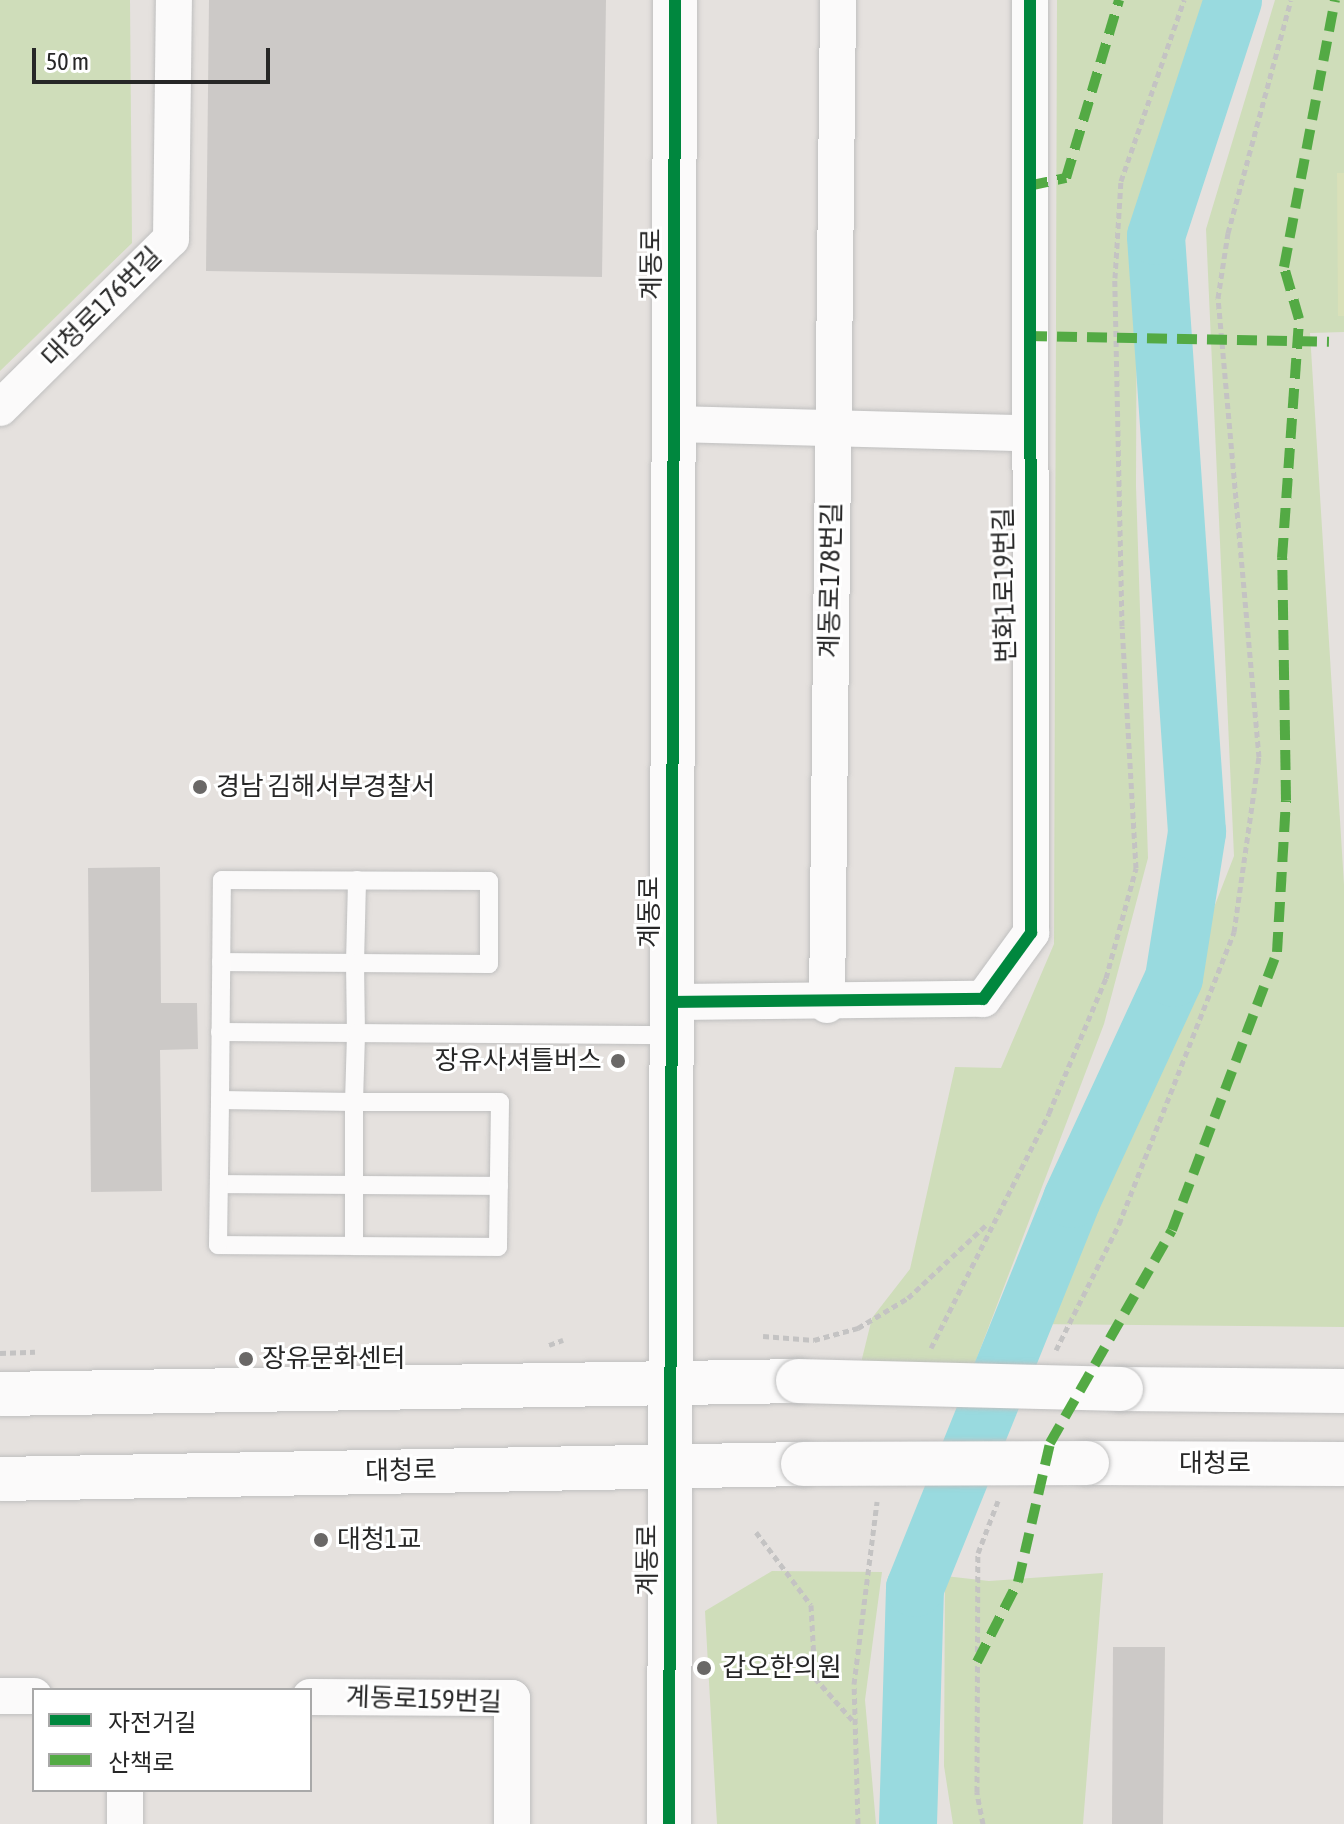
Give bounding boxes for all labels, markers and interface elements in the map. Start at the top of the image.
scale bar [36,32,274,82]
text: 50 m [46,48,89,75]
street label: 계동로 [636,228,668,300]
street label: 대청로176번길 [36,241,168,373]
street label: 계동로178번길 [814,502,848,658]
street label: 번화1로19번길 [988,507,1022,663]
place label: 경남 김해서부경찰서 [216,771,435,803]
marker: 경남 김해서부경찰서 [191,778,209,796]
street label: 계동로 [634,876,666,948]
place label: 장유사셔틀버스 [435,1045,602,1077]
marker: 장유사셔틀버스 [609,1052,627,1070]
place label: 장유문화센터 [262,1343,406,1375]
marker: 장유문화센터 [237,1350,255,1368]
street label: 대청로 [1179,1448,1251,1480]
street label: 대청로 [365,1455,437,1487]
place label: 대청1교 [337,1524,421,1556]
street label: 계동로 [632,1524,664,1596]
marker: 대청1교 [312,1531,330,1549]
place label: 갑오한의원 [722,1652,842,1684]
marker: 갑오한의원 [693,1657,715,1679]
street label: 계동로159번길 [345,1682,503,1718]
legend [32,1688,312,1792]
text: 자전거길 [108,1709,196,1736]
text: 산책로 [108,1749,174,1776]

